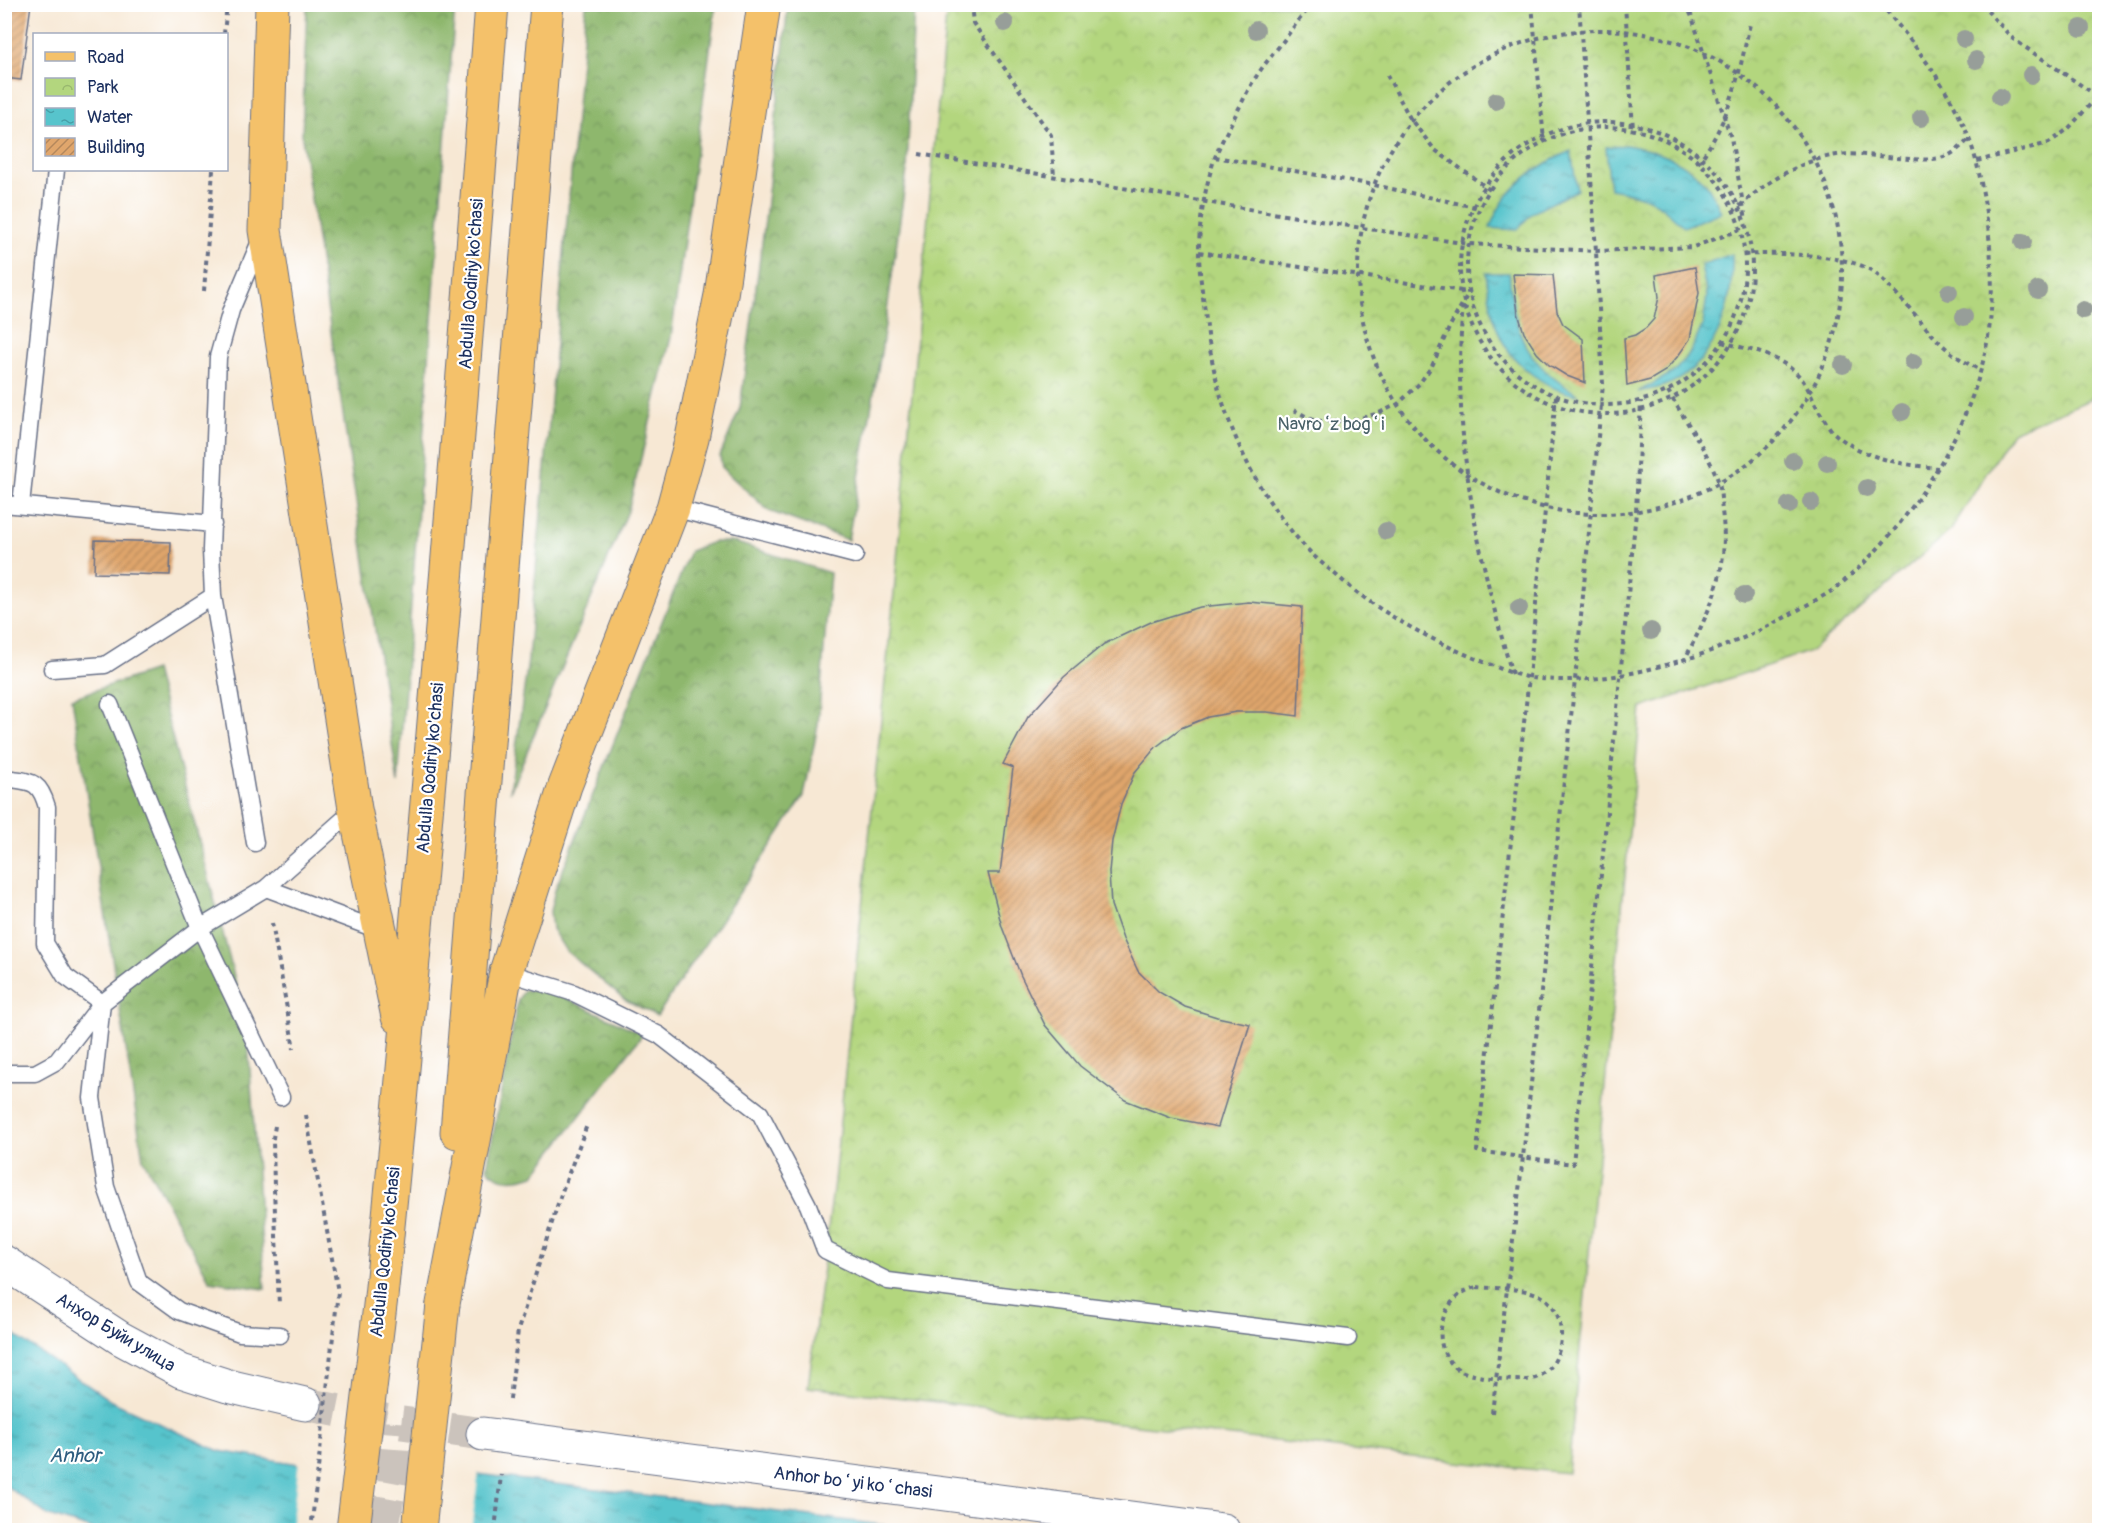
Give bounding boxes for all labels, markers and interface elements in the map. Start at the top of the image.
legend [33,33,228,171]
text: Road [87,46,124,69]
text: Park [87,76,119,99]
text: Water [87,106,133,129]
text: Building [87,136,145,159]
street label: Abdulla Qodiriy ko'chasi [454,198,489,370]
park label: Navroʻz bogʻi [1278,413,1384,436]
street label: Abdulla Qodiriy ko'chasi [412,682,449,854]
street label: Abdulla Qodiriy ko'chasi [365,1166,406,1338]
street label: Анхор Буйи улица [52,1288,180,1377]
water label: Anhor [49,1443,104,1468]
street label: Anhor boʻyi koʻchasi [772,1461,934,1504]

